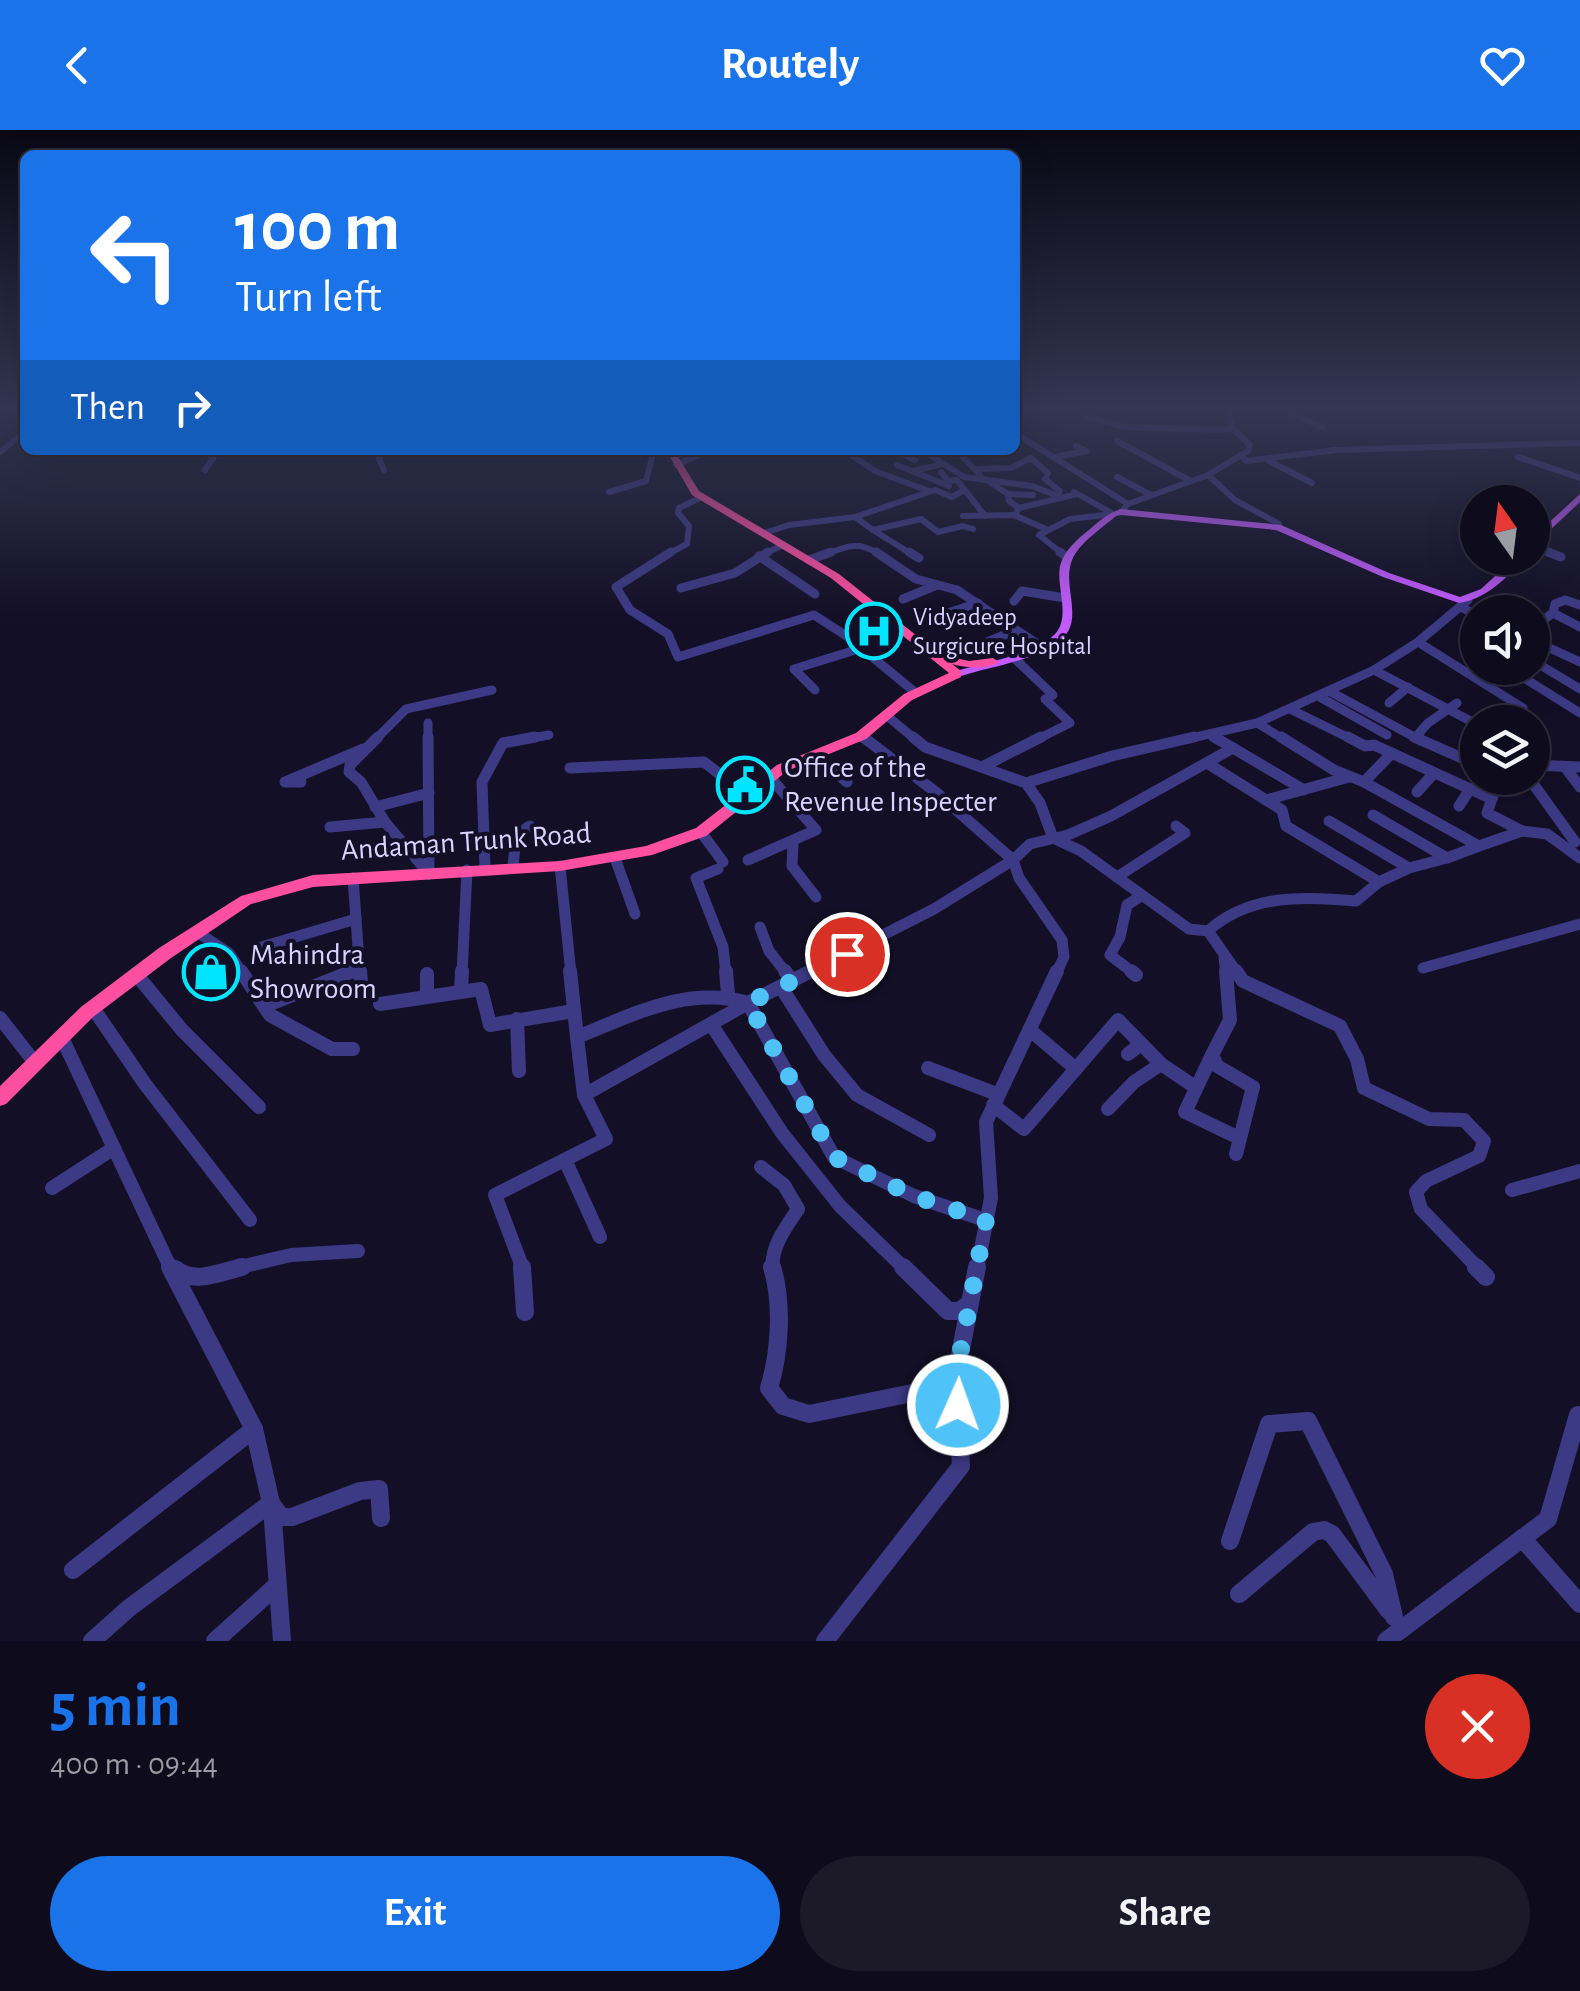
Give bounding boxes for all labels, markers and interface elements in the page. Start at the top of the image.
icon: back [50,38,105,93]
icon: heart [1475,38,1530,93]
text: Routely [721,42,859,87]
icon: left [70,190,200,320]
text: 100 m [235,193,400,263]
text: Turn left [235,275,382,320]
icon: right [165,380,220,435]
text: Then [70,389,145,427]
north arrow [1460,485,1550,575]
map controls [1460,485,1550,795]
button: sound [1460,595,1550,685]
hospital icon: Vidyadeep Surgicure Hospital [844,601,904,661]
place label: Vidyadeep Surgicure Hospital [913,605,1092,659]
button: layers [1460,705,1550,795]
place label: Office of the Revenue Inspecter [784,753,997,817]
public building icon: Office of the Revenue Inspecter [715,755,775,815]
street label: Andaman Trunk Road [340,818,592,866]
pin [805,912,890,997]
icon: arrive [820,927,875,982]
place label: Mahindra Showroom [250,940,377,1004]
shop icon: Mahindra Showroom [181,942,241,1002]
position arrow [906,1353,1010,1457]
button: close [1425,1674,1530,1779]
text: 5 min [50,1677,181,1737]
text: 400 m · 09:44 [50,1748,218,1780]
button: Exit [50,1856,780,1971]
button: Share [800,1856,1530,1971]

